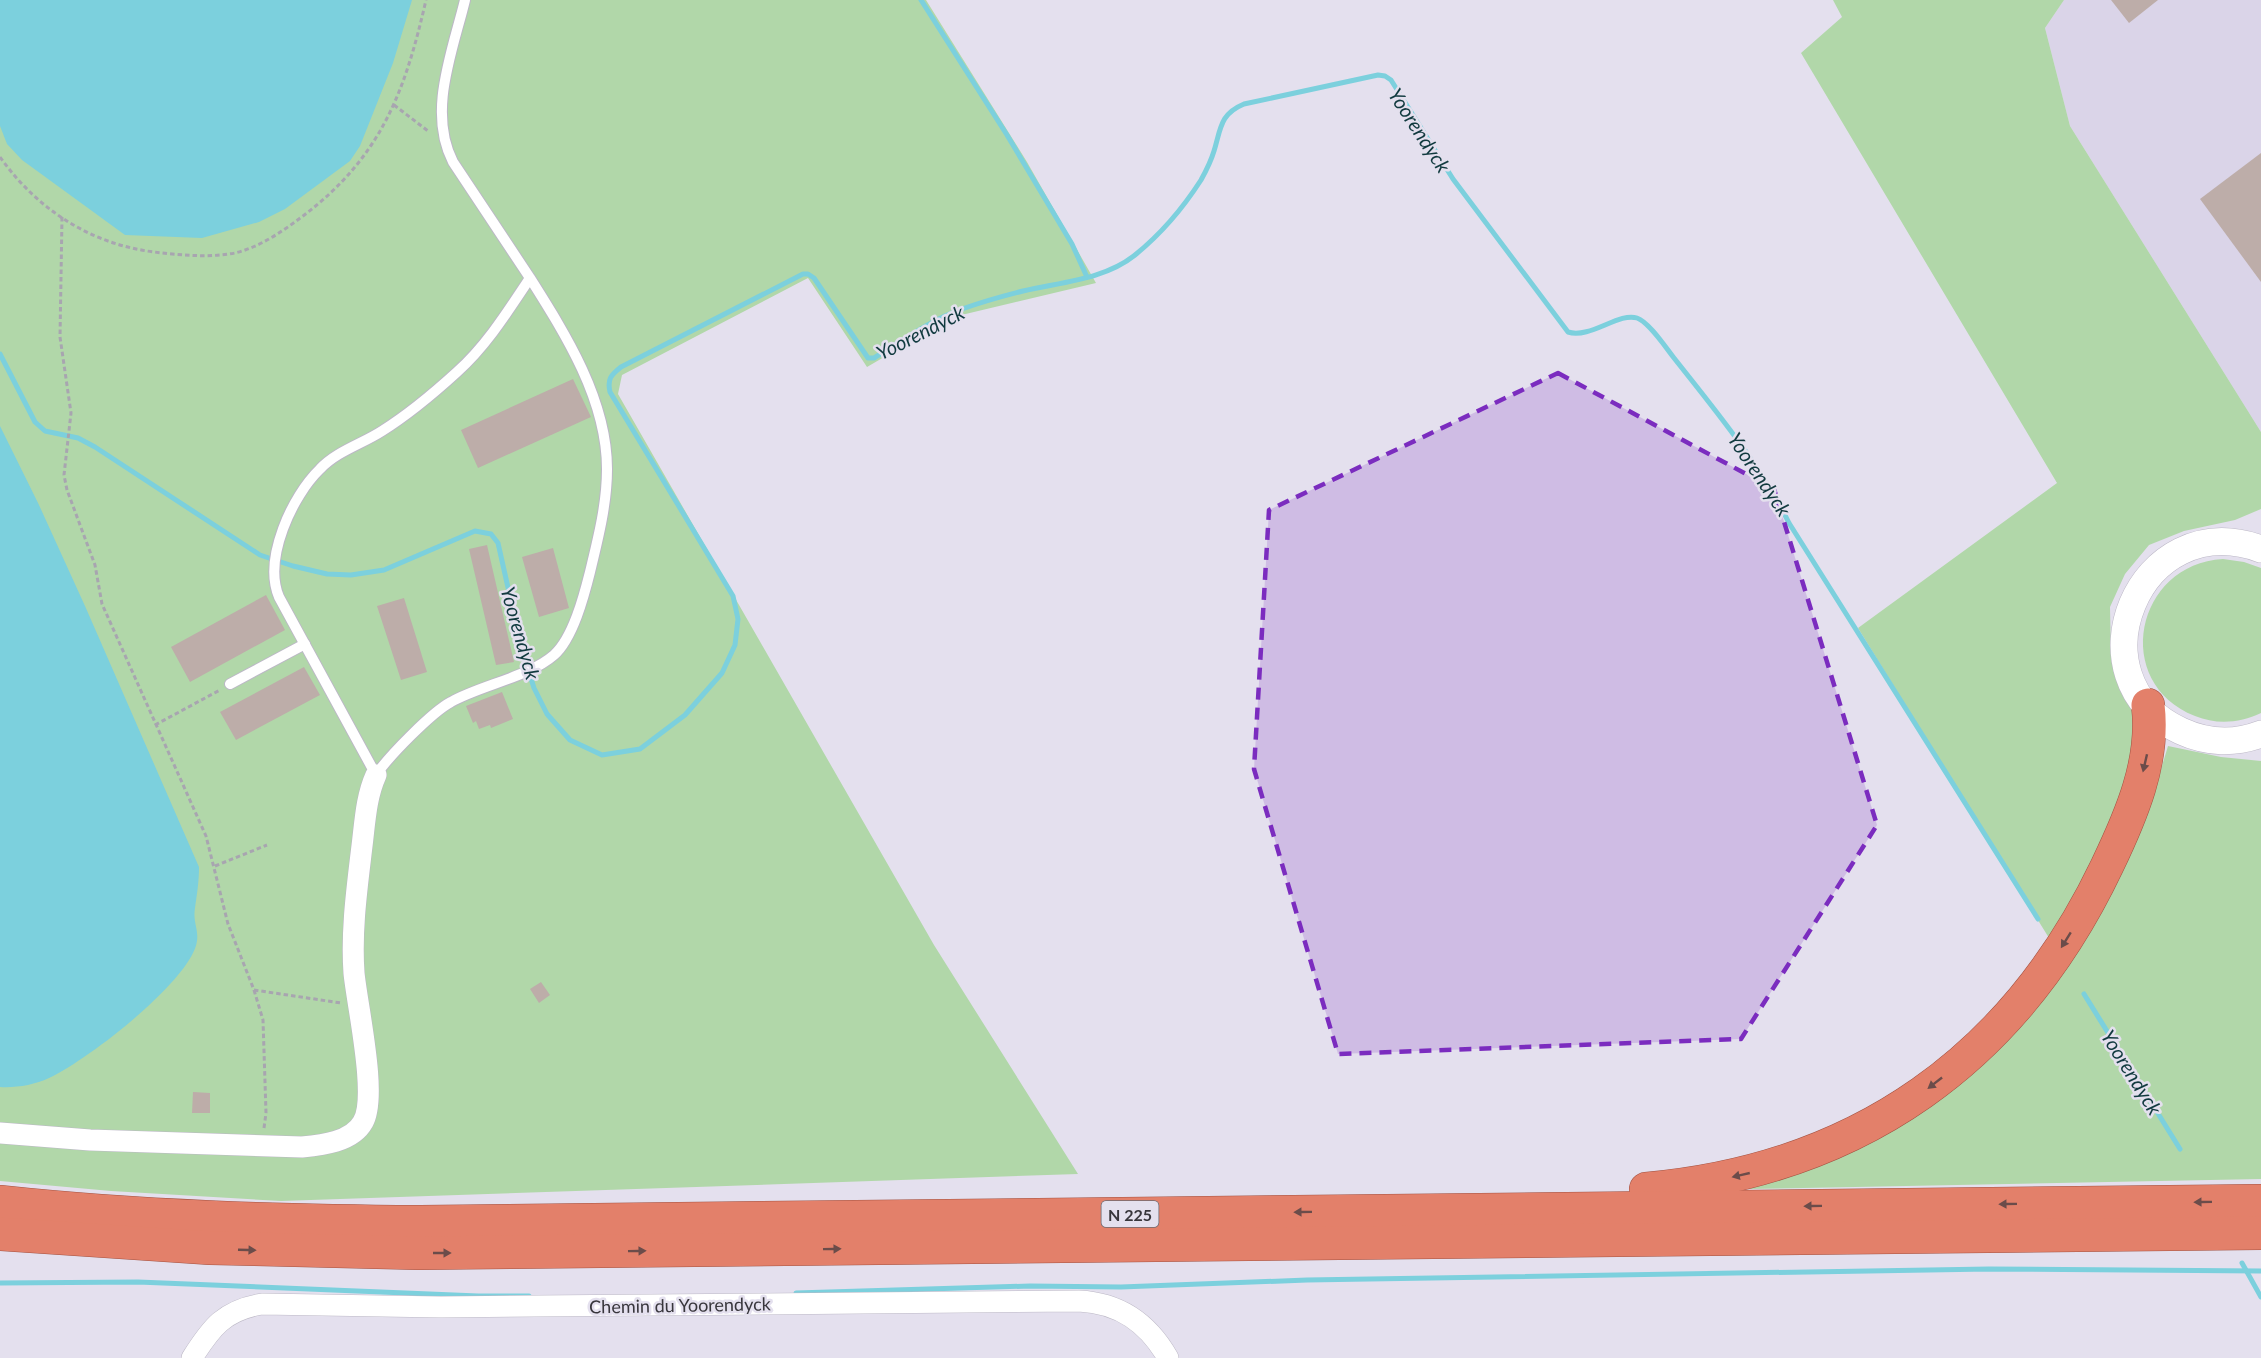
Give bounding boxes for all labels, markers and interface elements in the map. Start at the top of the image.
water label: Yoorendyck [1384,83,1456,177]
water label: Yoorendyck [872,299,968,364]
water label: Yoorendyck [1723,428,1797,521]
water label: Yoorendyck [496,584,546,683]
one-way arrow [2140,754,2150,773]
one-way arrow [2060,932,2071,948]
water label: Yoorendyck [2097,1025,2168,1119]
one-way arrow [1927,1077,1942,1089]
one-way arrow [1732,1170,1750,1180]
one-way arrow [2193,1197,2212,1206]
one-way arrow [1998,1199,2017,1209]
road number: N 225 [1102,1201,1158,1227]
one-way arrow [1803,1201,1822,1211]
one-way arrow [1293,1207,1312,1217]
one-way arrow [822,1244,841,1254]
one-way arrow [237,1245,256,1254]
one-way arrow [627,1246,646,1256]
one-way arrow [432,1248,451,1258]
street label: Chemin du Yoorendyck [589,1292,772,1318]

